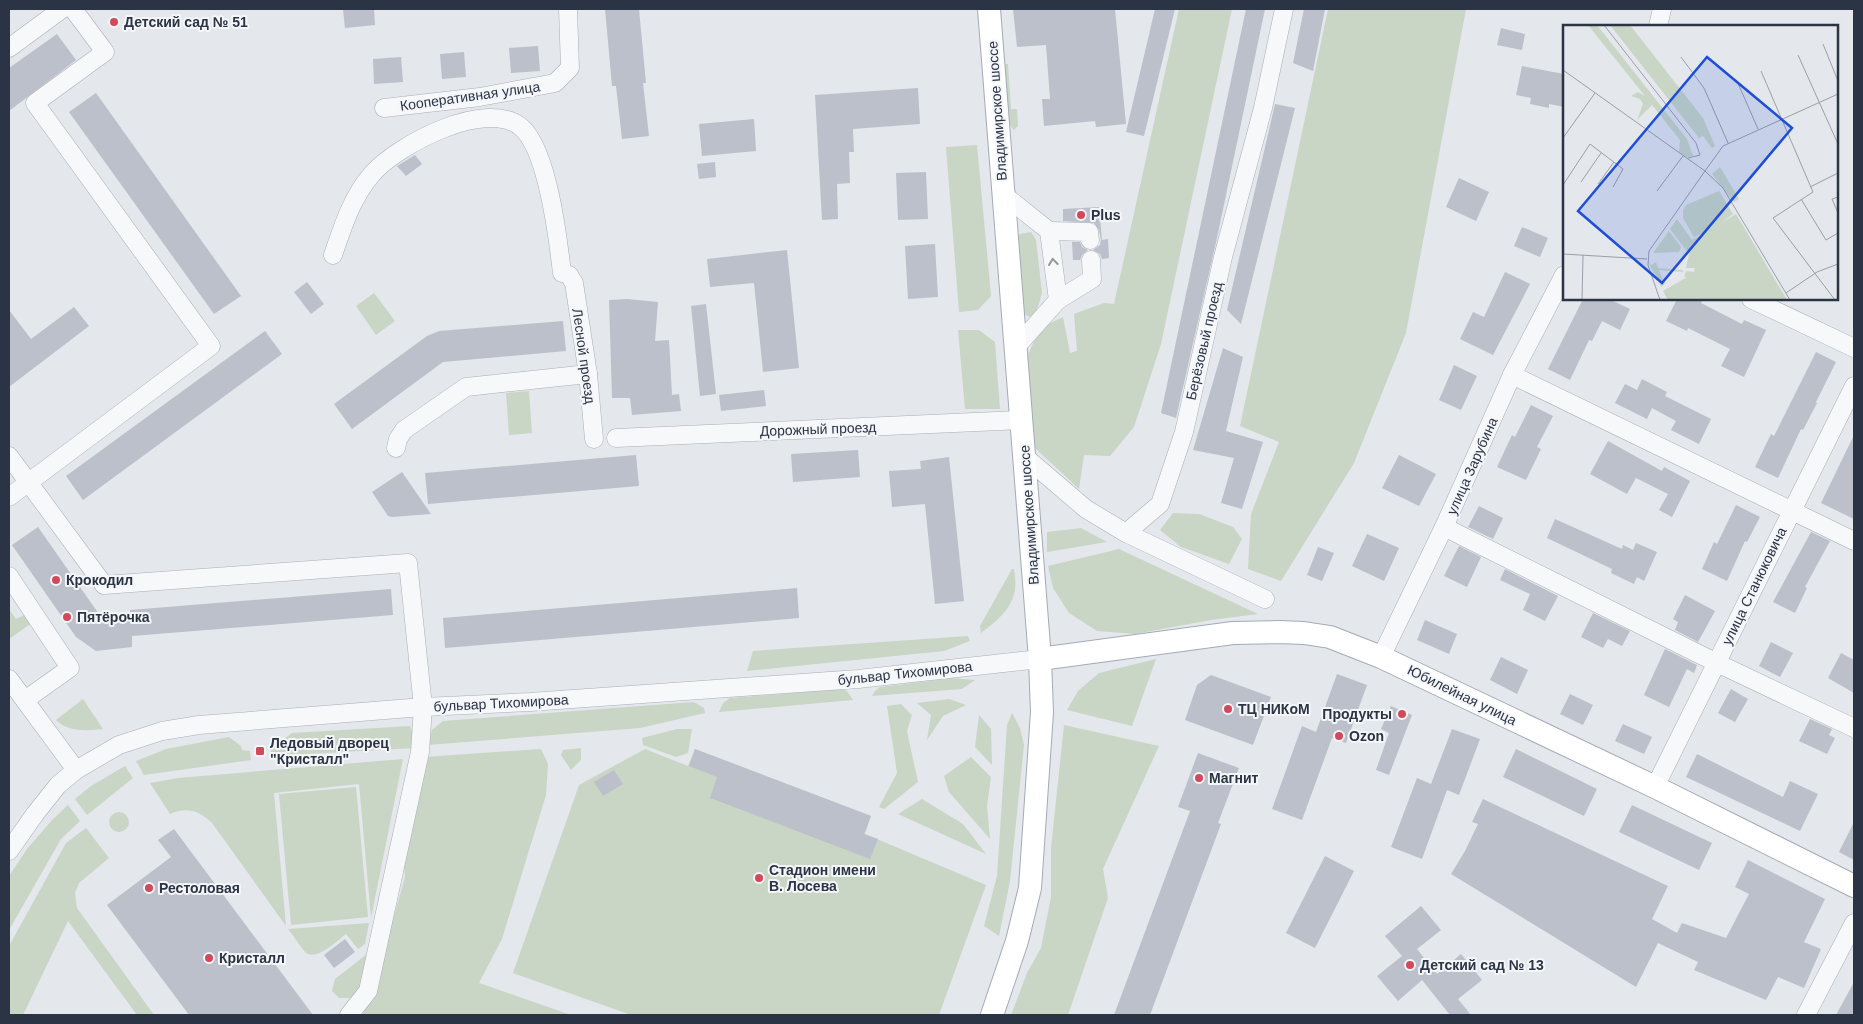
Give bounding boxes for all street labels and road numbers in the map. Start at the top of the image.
street label: Владимирское шоссе [984,40,1010,181]
street label: Кооперативная улица [399,78,541,114]
street label: Берёзовый проезд [1183,280,1225,402]
street label: Лесной проезд [569,307,599,405]
street label: улица Зарубина [1443,415,1501,517]
street label: Дорожный проезд [759,419,877,439]
street label: Владимирское шоссе [1016,444,1042,585]
street label: улица Станюковича [1718,524,1790,648]
street label: бульвар Тихомирова [837,658,973,688]
street label: Юбилейная улица [1405,662,1519,728]
street label: бульвар Тихомирова [433,691,569,715]

